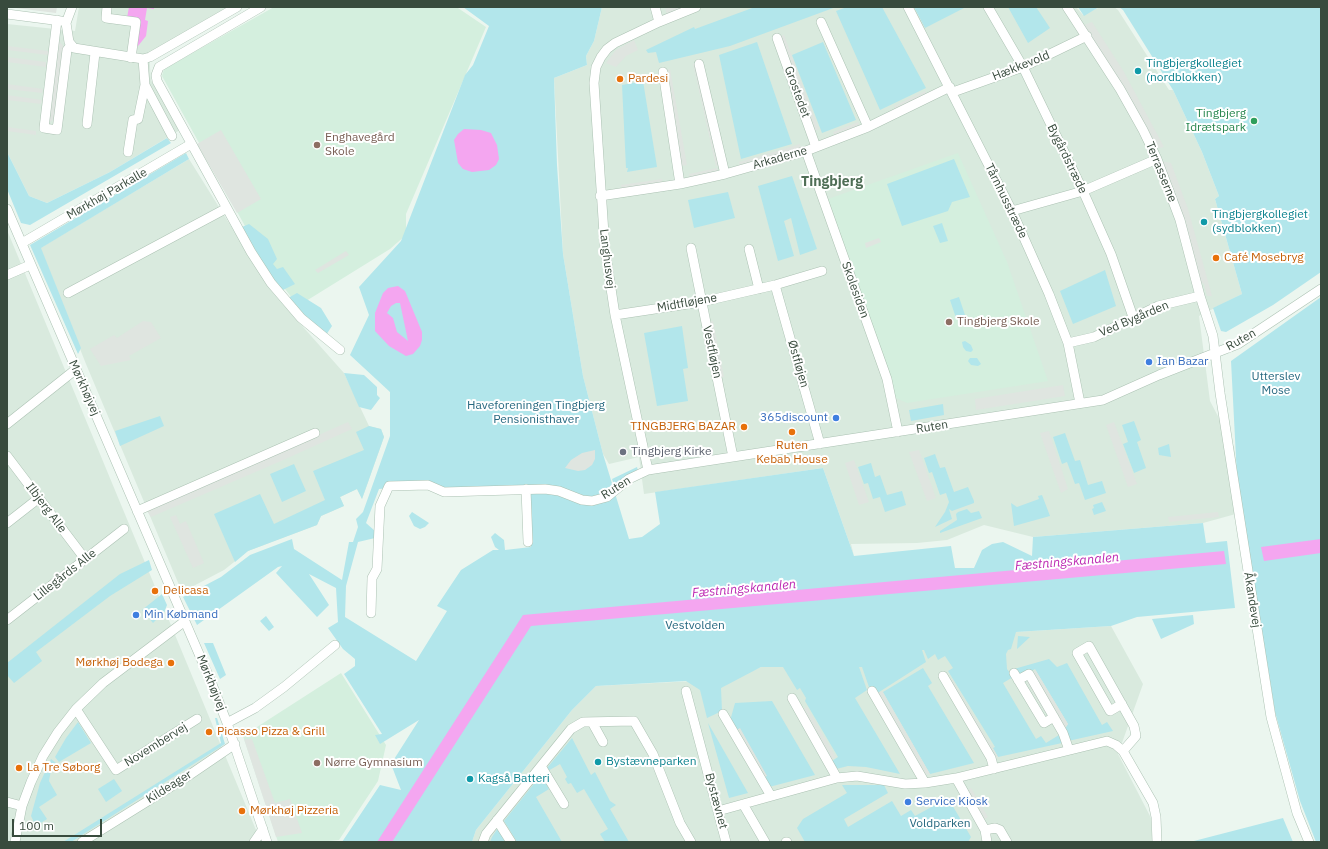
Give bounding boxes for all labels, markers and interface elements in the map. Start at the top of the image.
street label: Hækkevold [990,48,1052,84]
place label: Tingbjergkollegiet (nordblokken) [1146,57,1242,85]
street label: Grostedet [781,64,813,120]
marker: Tingbjergkollegiet (nordblokken) [1133,66,1143,76]
place label: Pardesi [628,72,668,86]
marker: Pardesi [615,74,625,84]
place label: Tingbjerg Idrætspark [1185,107,1246,135]
marker: Tingbjerg Idrætspark [1249,116,1259,126]
street label: Bygårdstræde [1044,122,1090,196]
place label: Enghavegård Skole [325,131,395,159]
marker: Enghavegård Skole [312,140,322,150]
street label: Terrasserne [1142,140,1180,204]
street label: Arkaderne [751,143,809,173]
street label: Tårnhusstræde [982,161,1030,241]
street label: Mørkhøj Parkalle [64,165,150,223]
district label: Tingbjerg [801,174,863,190]
place label: Tingbjergkollegiet (sydblokken) [1212,208,1308,236]
marker: Tingbjergkollegiet (sydblokken) [1199,217,1209,227]
street label: Langhusvej [596,228,618,290]
place label: Café Mosebryg [1224,251,1303,265]
marker: Café Mosebryg [1211,253,1221,263]
street label: Skolesiden [838,260,872,320]
street label: Midtfløjene [656,291,718,315]
street label: Ved Bygården [1097,298,1171,340]
place label: Tingbjerg Skole [957,315,1040,329]
marker: Tingbjerg Skole [944,317,954,327]
street label: Vestfløjen [699,324,725,380]
street label: Ruten [1223,326,1259,354]
street label: Østfløjen [784,339,812,389]
place label: Ian Bazar [1157,355,1208,369]
marker: Ian Bazar [1144,357,1154,367]
street label: Mørkhøjvej [65,358,103,418]
park label: Utterslev Mose [1252,370,1300,398]
park label: Haveforeningen Tingbjerg Pensionisthaver [467,399,605,427]
place label: 365discount [760,411,828,425]
marker: 365discount [831,413,841,423]
street label: Ruten [915,417,949,437]
place label: TINGBJERG BAZAR [630,420,736,434]
marker: TINGBJERG BAZAR [739,422,749,432]
marker: Ruten Kebab House [787,427,797,437]
place label: Ruten Kebab House [756,439,828,467]
place label: Tingbjerg Kirke [631,445,712,459]
marker: Tingbjerg Kirke [618,447,628,457]
street label: Ruten [599,473,633,503]
street label: Ilbjerg Alle [23,480,69,536]
street label: Lillegårds Alle [31,546,99,604]
water label: Fæstningskanalen [1014,550,1120,574]
street label: Åkandevej [1241,571,1263,629]
water label: Fæstningskanalen [691,577,797,601]
place label: Delicasa [163,584,209,598]
marker: Delicasa [150,586,160,596]
place label: Min Købmand [144,608,218,622]
marker: Min Købmand [131,610,141,620]
park label: Vestvolden [665,619,725,633]
street label: Mørkhøjvej [193,653,229,713]
place label: Mørkhøj Bodega [75,656,163,670]
marker: Mørkhøj Bodega [166,658,176,668]
street label: Novembervej [122,720,190,770]
place label: Picasso Pizza & Grill [217,725,325,739]
marker: Picasso Pizza & Grill [204,727,214,737]
place label: Bystævneparken [606,755,697,769]
place label: Nørre Gymnasium [325,756,423,770]
marker: Bystævneparken [593,757,603,767]
marker: Nørre Gymnasium [312,758,322,768]
place label: La Tre Søborg [27,761,100,775]
marker: La Tre Søborg [14,763,24,773]
street label: Kildeager [144,767,194,807]
street label: Bystævnet [702,771,730,831]
place label: Kagså Batteri [478,772,550,786]
marker: Kagså Batteri [465,774,475,784]
place label: Service Kiosk [916,795,988,809]
marker: Service Kiosk [903,797,913,807]
place label: Mørkhøj Pizzeria [250,804,338,818]
marker: Mørkhøj Pizzeria [237,806,247,816]
scale bar [14,811,104,837]
park label: Voldparken [909,817,971,831]
text: 100 m [19,818,54,833]

